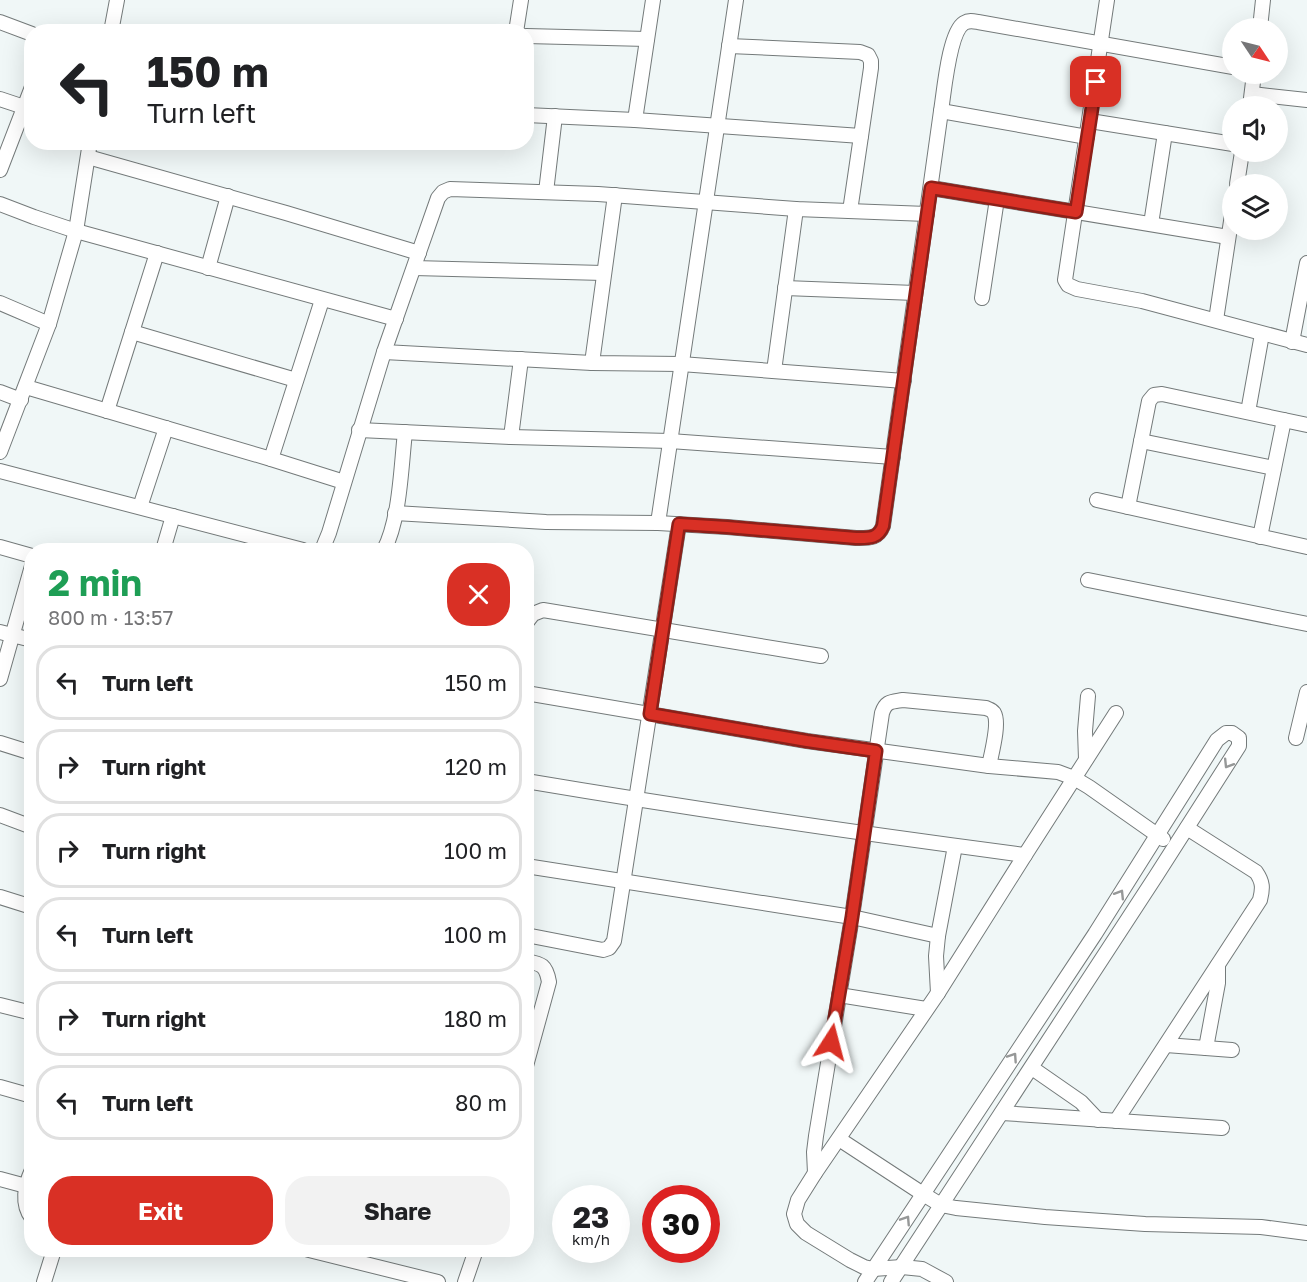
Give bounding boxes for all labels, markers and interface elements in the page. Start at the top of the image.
north arrow [1222,18,1288,84]
map controls [1222,18,1288,240]
text: 150 m [147,46,269,96]
icon: left [48,48,126,126]
pin [1070,56,1121,107]
icon: arrive [1079,65,1112,98]
button: sound [1222,96,1288,162]
text: Turn left [147,97,256,129]
button: layers [1222,174,1288,240]
text: 2 min [48,561,142,604]
button: close [447,563,510,626]
text: 800 m · 13:57 [48,605,173,629]
icon: left [51,666,84,699]
text: Turn left [102,669,193,696]
text: 150 m [445,669,507,696]
icon: right [51,750,84,783]
text: Turn right [102,753,206,780]
text: 120 m [445,753,507,780]
one-way arrow [1224,757,1235,768]
icon: right [51,834,84,867]
text: Turn right [102,837,206,864]
text: 100 m [444,837,507,864]
one-way arrow [1113,890,1124,901]
icon: left [51,918,84,951]
text: Turn left [102,921,193,948]
text: 100 m [444,921,507,948]
icon: right [51,1002,84,1035]
text: Turn right [102,1005,206,1032]
text: 180 m [444,1005,507,1032]
position arrow [799,1010,863,1074]
one-way arrow [1006,1053,1017,1064]
icon: left [51,1086,84,1119]
text: Turn left [102,1089,193,1116]
text: 80 m [455,1089,507,1116]
button: Exit [48,1176,273,1245]
button: Share [285,1176,510,1245]
speed limit sign: 30 [642,1185,720,1263]
text: 23 [573,1199,609,1235]
one-way arrow [898,1216,910,1226]
text: km/h [572,1230,610,1248]

